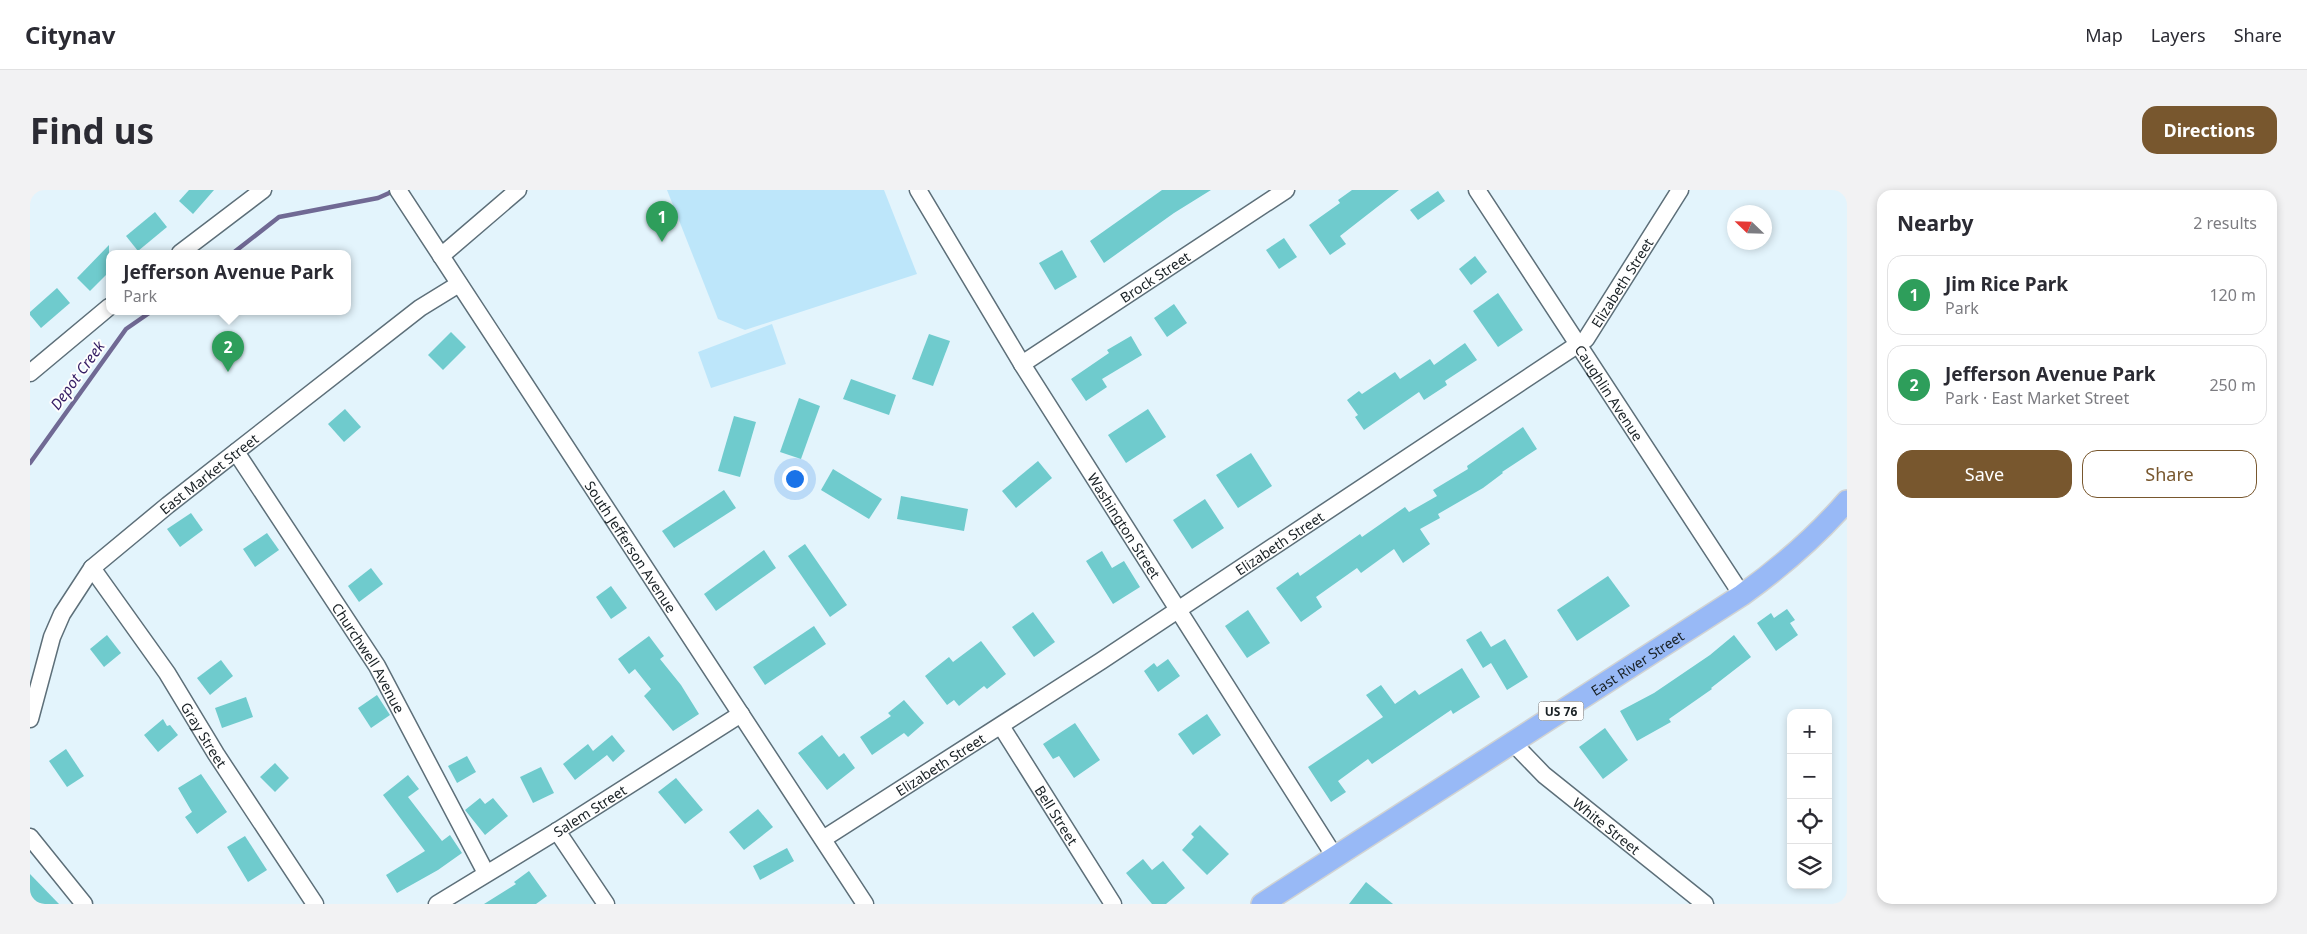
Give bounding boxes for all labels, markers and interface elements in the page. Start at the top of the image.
text: Citynav [25,18,115,51]
text: Map [2085,23,2123,47]
text: Layers [2151,23,2206,47]
text: Share [2234,23,2282,47]
button: Directions [2142,106,2277,154]
text: Find us [30,107,154,154]
pin: 1 [646,201,678,242]
north arrow [1727,205,1772,250]
text: Nearby [1897,209,1973,237]
text: 2 results [2193,212,2257,234]
street label: Elizabeth Street [1586,234,1657,331]
street label: Brock Street [1116,247,1193,306]
popup [106,250,351,315]
text: Jefferson Avenue Park [123,259,334,285]
text: Jim Rice Park [1945,271,2068,297]
text: 1 [1909,284,1919,306]
text: 120 m [2209,284,2256,306]
text: Park [123,285,157,307]
text: Park [1945,297,1979,319]
pin: 2 [212,331,244,372]
water label: Depot Creek [45,336,109,413]
street label: Caughlin Avenue [1571,341,1648,444]
text: Jefferson Avenue Park [1945,361,2156,387]
text: 2 [1909,374,1919,396]
text: 250 m [2209,374,2256,396]
text: Park · East Market Street [1945,387,2129,409]
street label: East Market Street [155,429,262,518]
button: Save [1897,450,2072,498]
button: Share [2082,450,2257,498]
your location [782,466,808,492]
street label: Washington Street [1084,469,1165,582]
street label: South Jefferson Avenue [581,477,681,616]
street label: Elizabeth Street [1231,506,1327,579]
street label: Churchwell Avenue [328,599,410,716]
street label: East River Street [1587,626,1687,700]
street label: Gray Street [177,698,232,771]
road number: US 76 [1538,702,1584,720]
map controls [1787,709,1832,889]
button: + [1787,709,1832,754]
street label: Elizabeth Street [892,728,988,800]
button: − [1787,754,1832,799]
street label: Salem Street [549,780,630,841]
street label: Bell Street [1031,781,1083,848]
street label: White Street [1569,793,1644,858]
button: locate [1787,799,1832,844]
button: layers [1787,844,1832,889]

